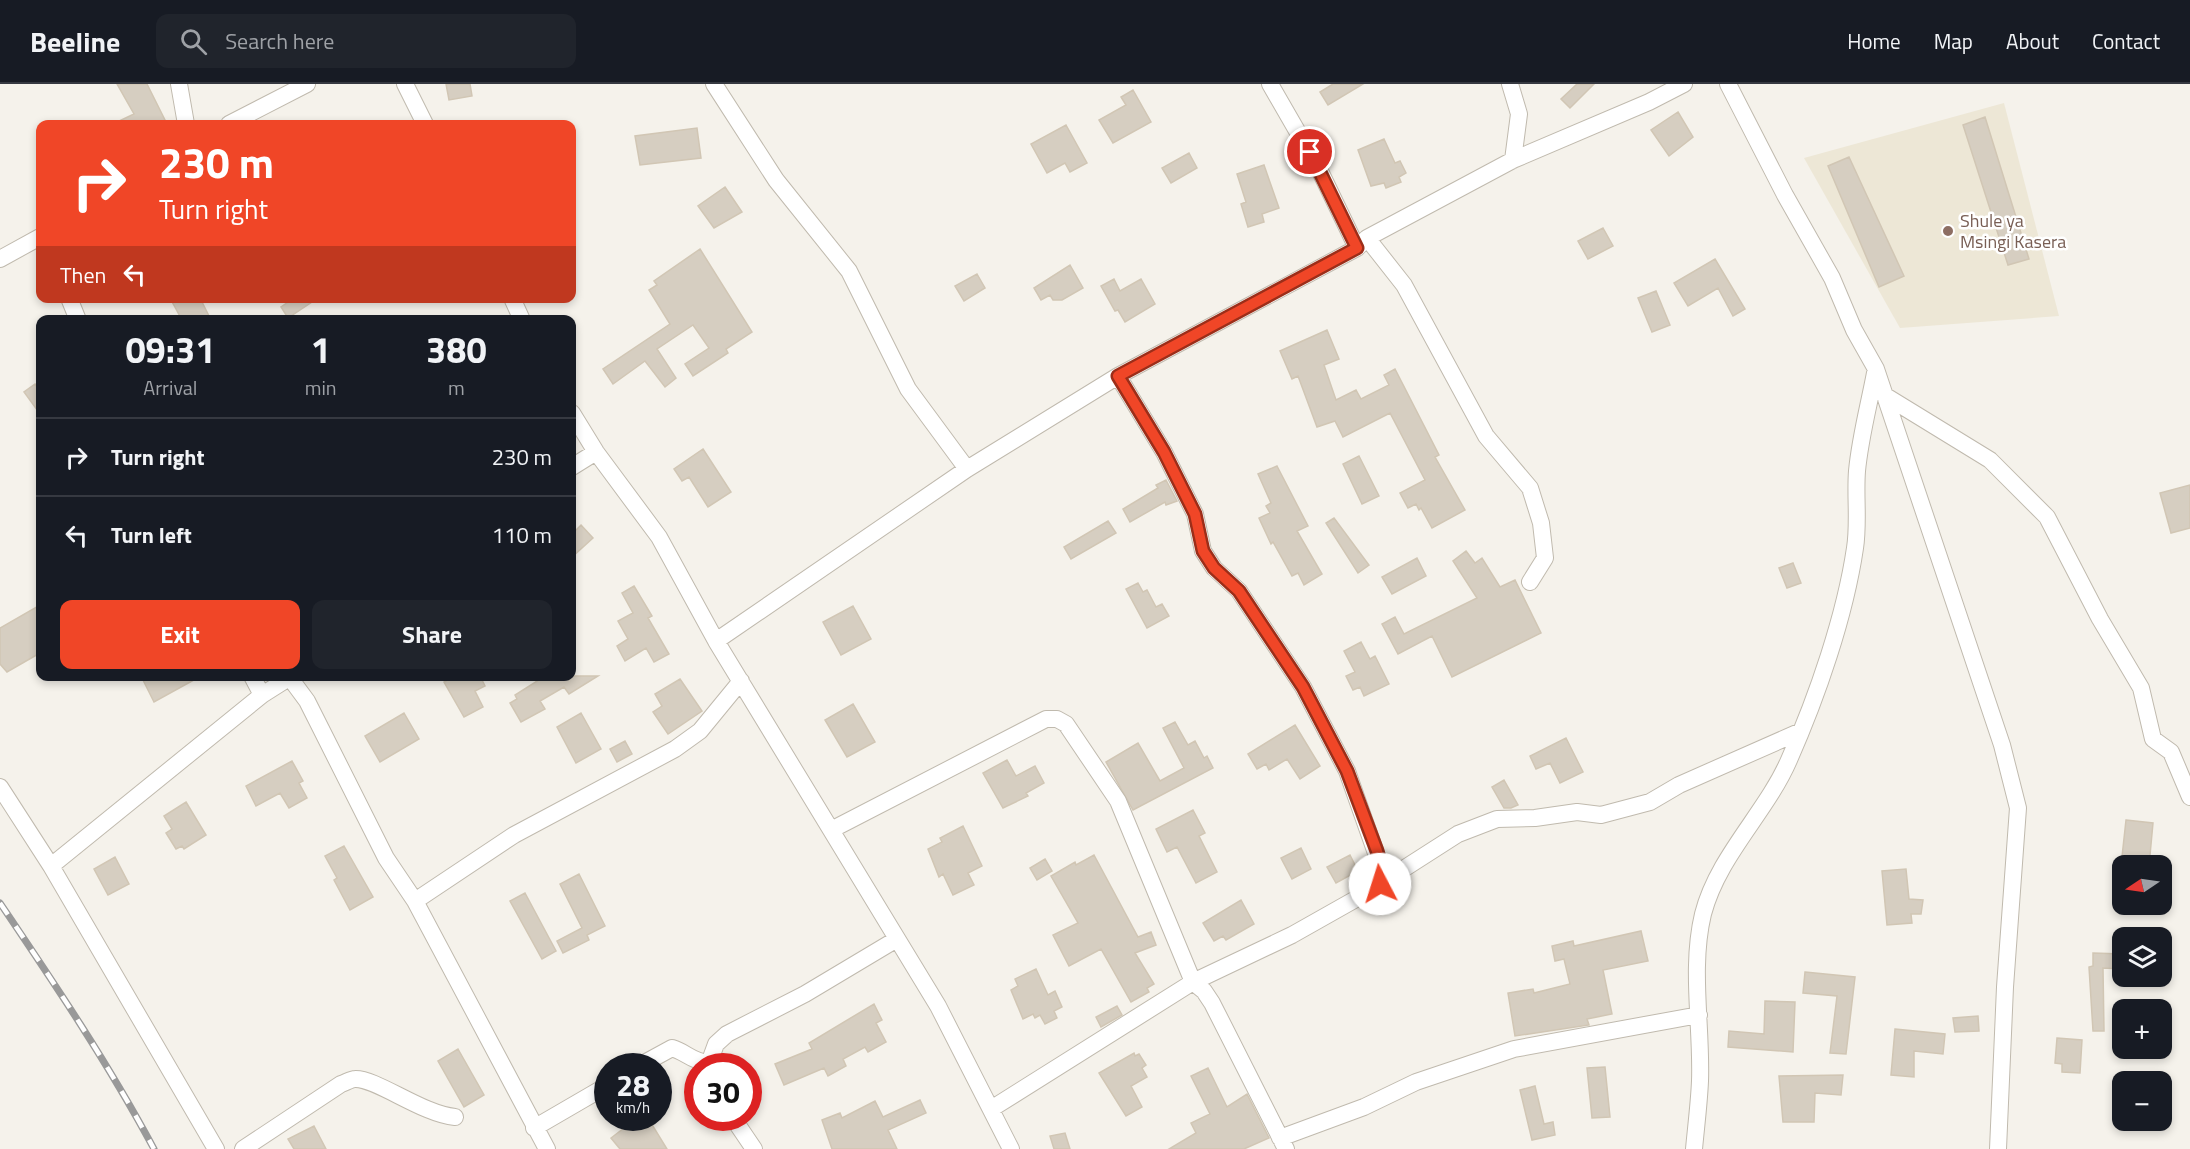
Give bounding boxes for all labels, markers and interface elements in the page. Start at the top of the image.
search box [156,14,576,68]
text: Beeline [30,20,120,63]
text: Search here [225,24,334,58]
icon: search [177,25,210,58]
text: Home [1847,25,1901,57]
text: Map [1934,25,1973,57]
text: About [2006,25,2059,57]
text: Contact [2092,25,2160,57]
pin [1284,126,1335,177]
text: 230 m [159,130,274,194]
icon: arrive [1293,135,1326,168]
icon: right [60,144,138,222]
text: Turn right [159,188,268,229]
place label: Shule ya Msingi Kasera [1960,207,2066,255]
marker: Shule ya Msingi Kasera [1941,224,1955,238]
text: Then [60,258,106,292]
icon: left [118,258,151,291]
text: 09:31 [125,322,215,377]
text: 1 [311,322,331,377]
text: 380 [426,322,487,377]
text: Arrival [143,372,198,403]
text: min [305,372,337,403]
text: m [448,372,465,403]
text: Turn right [111,440,205,474]
text: 230 m [492,440,552,474]
icon: right [60,441,93,474]
text: Turn left [111,518,192,552]
text: 110 m [492,518,552,552]
icon: left [60,519,93,552]
button: Exit [60,600,300,669]
button: Share [312,600,552,669]
position arrow [1348,852,1412,916]
north arrow [2112,855,2172,915]
map controls [2112,855,2172,1131]
button: layers [2112,927,2172,987]
button: + [2112,999,2172,1059]
speed limit sign: 30 [684,1053,762,1131]
text: 28 [616,1062,650,1108]
button: − [2112,1071,2172,1131]
text: km/h [616,1096,650,1119]

